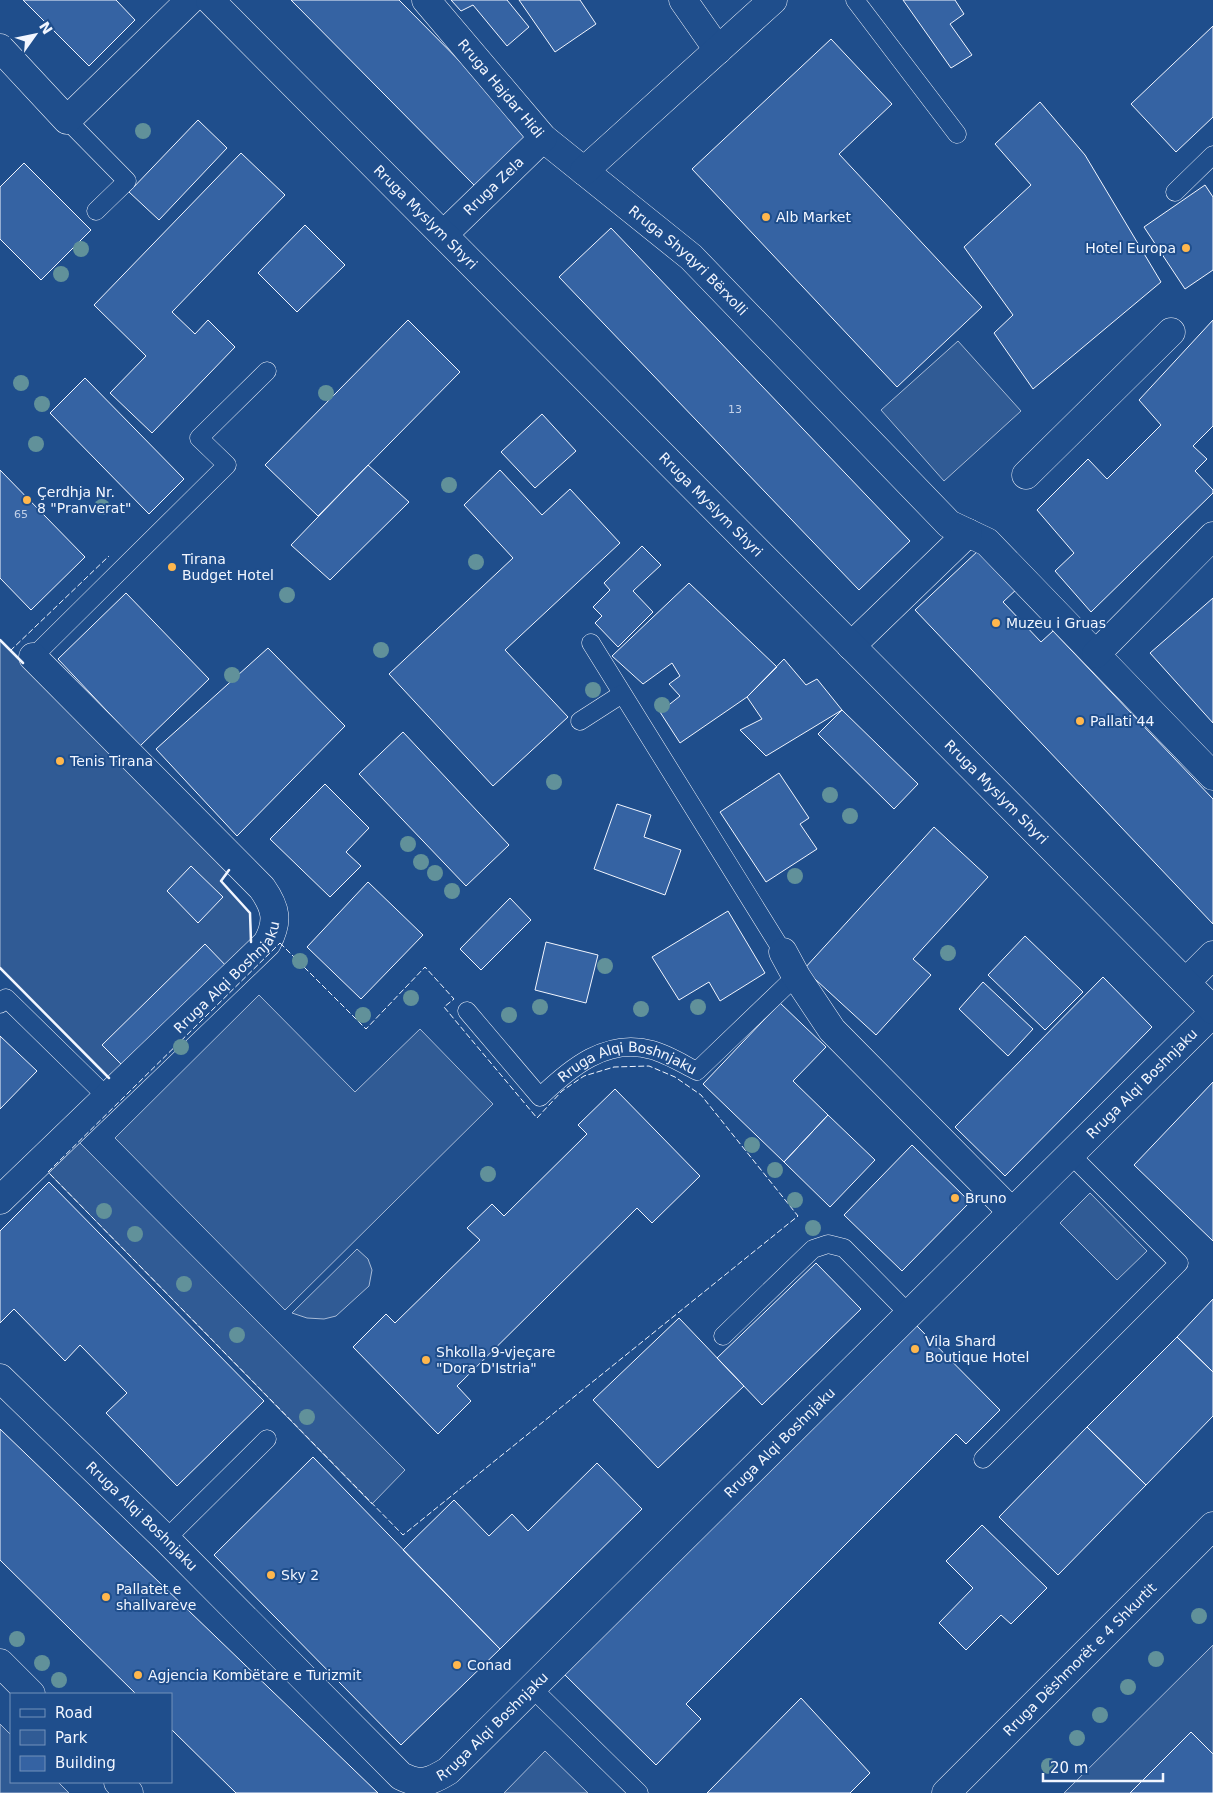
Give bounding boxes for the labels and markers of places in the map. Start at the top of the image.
place label: Alb Market [776,209,851,225]
marker: Alb Market [760,211,772,223]
place label: Hotel Europa [1085,240,1176,256]
marker: Hotel Europa [1180,242,1192,254]
place label: Çerdhja Nr. 8 "Pranverat" [37,484,131,516]
marker: Çerdhja Nr. 8 "Pranverat" [21,494,33,506]
place label: Tirana Budget Hotel [181,551,274,583]
marker: Tirana Budget Hotel [166,561,178,573]
place label: Muzeu i Gruas [1006,615,1106,631]
marker: Muzeu i Gruas [990,617,1002,629]
place label: Pallati 44 [1090,713,1154,729]
marker: Pallati 44 [1074,715,1086,727]
place label: Tenis Tirana [69,753,153,769]
marker: Tenis Tirana [54,755,66,767]
place label: Bruno [965,1190,1007,1206]
marker: Bruno [949,1192,961,1204]
place label: Vila Shard Boutique Hotel [925,1333,1029,1365]
marker: Vila Shard Boutique Hotel [909,1343,921,1355]
place label: Shkolla 9-vjeçare "Dora D'Istria" [436,1344,555,1376]
marker: Shkolla 9-vjeçare "Dora D'Istria" [420,1354,432,1366]
place label: Sky 2 [281,1567,319,1583]
marker: Sky 2 [265,1569,277,1581]
place label: Pallatet e shallvareve [116,1581,196,1613]
marker: Pallatet e shallvareve [100,1591,112,1603]
place label: Conad [467,1657,512,1673]
marker: Conad [451,1659,463,1671]
place label: Agjencia Kombëtare e Turizmit [148,1667,362,1683]
marker: Agjencia Kombëtare e Turizmit [132,1669,144,1681]

